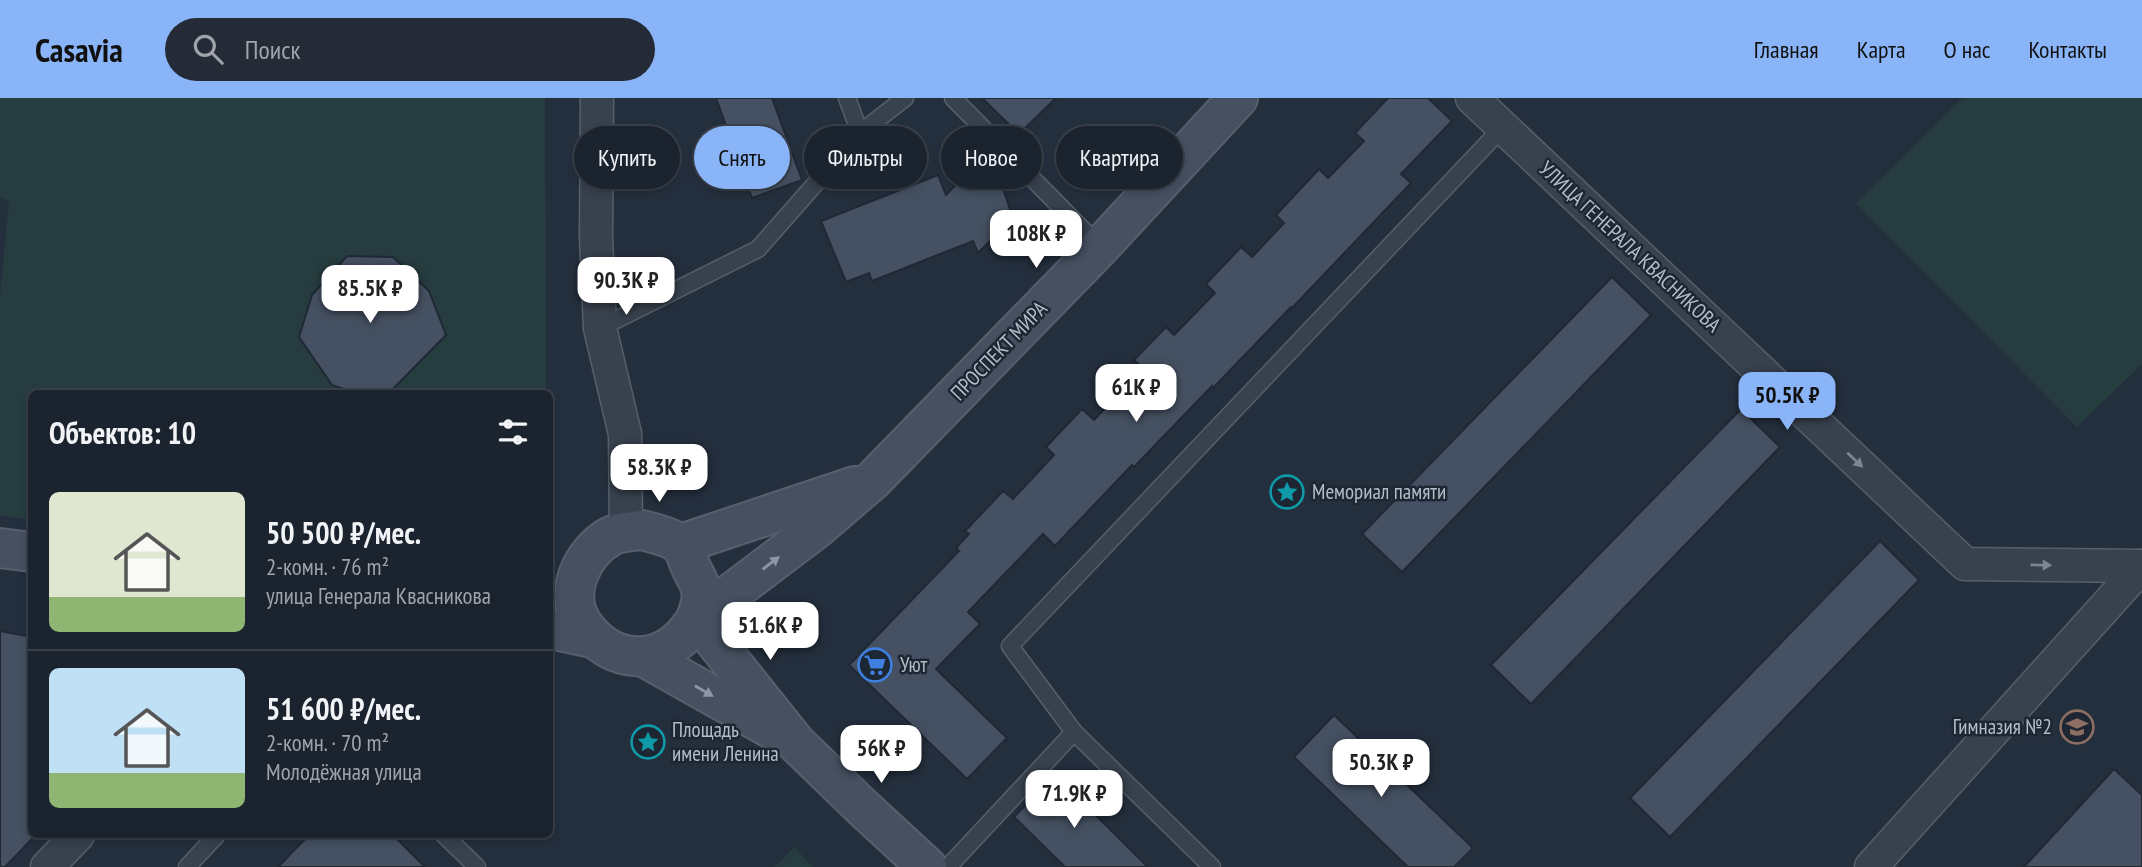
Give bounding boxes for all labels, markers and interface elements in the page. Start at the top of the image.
search box [165,18,655,81]
text: Casavia [35,28,123,71]
icon: search [189,30,227,68]
text: Поиск [245,33,301,66]
text: Главная [1754,34,1819,65]
text: Карта [1857,34,1906,65]
text: О нас [1944,34,1990,65]
text: Контакты [2028,34,2107,65]
chip: Купить [574,126,680,189]
chip: Снять [694,126,790,189]
chip: Фильтры [804,126,927,189]
chip: Новое [941,126,1042,189]
chip: Квартира [1056,126,1183,189]
street label: УЛИЦА ГЕНЕРАЛА КВАСНИКОВА [1534,155,1727,338]
pin: 108K ₽ [979,211,1093,270]
text: 108K ₽ [1006,218,1066,247]
pin: 90.3K ₽ [561,258,691,317]
text: 90.3K ₽ [594,265,658,294]
pin: 85.5K ₽ [305,266,435,325]
text: 85.5K ₽ [338,273,402,302]
street label: ПРОСПЕКТ МИРА [945,295,1053,406]
pin: 61K ₽ [1087,364,1185,424]
text: 61K ₽ [1111,372,1161,401]
pin: 50.5K ₽ [1722,372,1852,432]
text: 50.5K ₽ [1755,380,1819,409]
text: Объектов: 10 [49,413,196,452]
icon: filters [494,413,532,451]
pin: 58.3K ₽ [594,444,724,504]
one-way arrow [1846,451,1863,467]
text: 58.3K ₽ [627,452,691,481]
place icon: Мемориал памяти [1268,473,1306,511]
place label: Мемориал памяти [1312,478,1446,505]
text: 50 500 ₽/мес. [266,513,421,552]
icon: home [105,520,189,604]
text: 2-комн. · 76 m² [266,552,389,581]
one-way arrow [762,556,780,570]
one-way arrow [2030,559,2052,571]
text: улица Генерала Квасникова [266,581,491,610]
pin: 51.6K ₽ [705,602,835,662]
text: 51.6K ₽ [738,610,802,639]
supermarket icon: Уют [856,646,894,684]
place label: Уют [900,651,927,678]
one-way arrow [694,685,713,697]
text: 51 600 ₽/мес. [266,689,421,728]
icon: home [105,696,189,780]
school or university icon: Гимназия №2 [2058,708,2096,746]
place label: Гимназия №2 [1953,713,2052,740]
place label: Площадь имени Ленина [672,716,779,767]
place icon: Площадь имени Ленина [629,723,667,761]
pin: 56K ₽ [832,726,930,785]
text: 2-комн. · 70 m² [266,728,389,757]
text: 56K ₽ [856,733,906,762]
pin: 50.3K ₽ [1316,740,1446,799]
text: 50.3K ₽ [1349,747,1413,776]
text: Молодёжная улица [266,757,422,786]
pin: 71.9K ₽ [1009,770,1139,830]
text: 71.9K ₽ [1042,778,1106,807]

